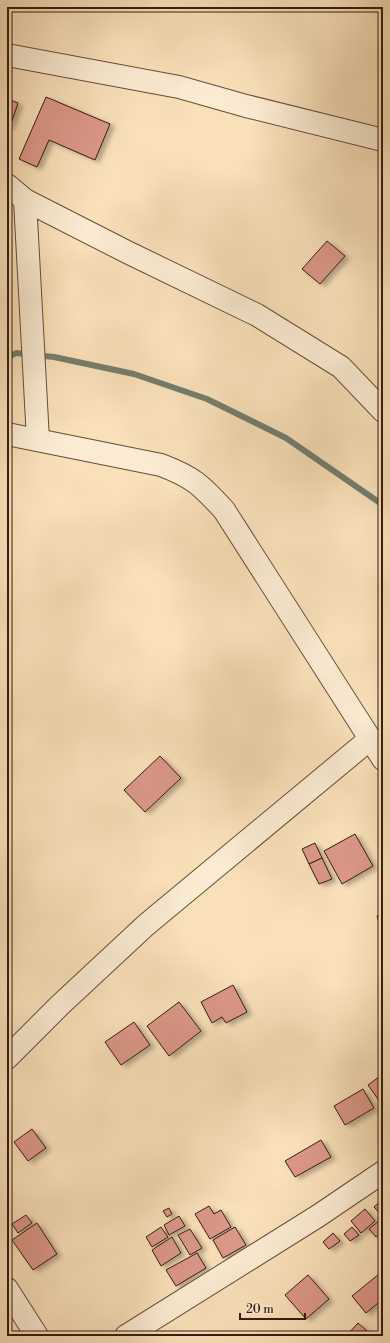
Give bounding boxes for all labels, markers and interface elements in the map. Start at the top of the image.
scale bar [240,1295,305,1321]
text: 20 m [246,1302,274,1317]

